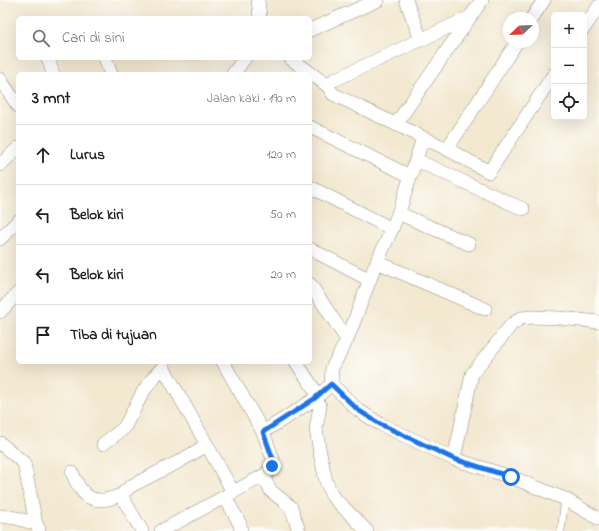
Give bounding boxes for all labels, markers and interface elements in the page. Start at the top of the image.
north arrow [503,12,539,48]
map controls [551,12,587,120]
button: + [551,12,587,48]
search box [16,16,312,60]
icon: search [30,27,52,49]
text: Cari di sini [62,27,125,49]
button: − [551,48,587,84]
button: locate [551,84,587,120]
text: 3 mnt [32,86,71,111]
text: Jalan kaki · 190 m [207,89,296,108]
icon: ahead [32,144,54,166]
text: Lurus [70,144,105,166]
text: 120 m [266,145,296,164]
icon: left [32,204,54,226]
text: Belok kiri [70,204,124,226]
text: 50 m [270,205,296,224]
icon: left [32,264,54,286]
text: Belok kiri [70,264,124,286]
text: 20 m [271,265,296,284]
icon: arrive [32,324,54,346]
text: Tiba di tujuan [70,324,157,346]
route end [263,457,281,475]
route start [502,468,520,486]

